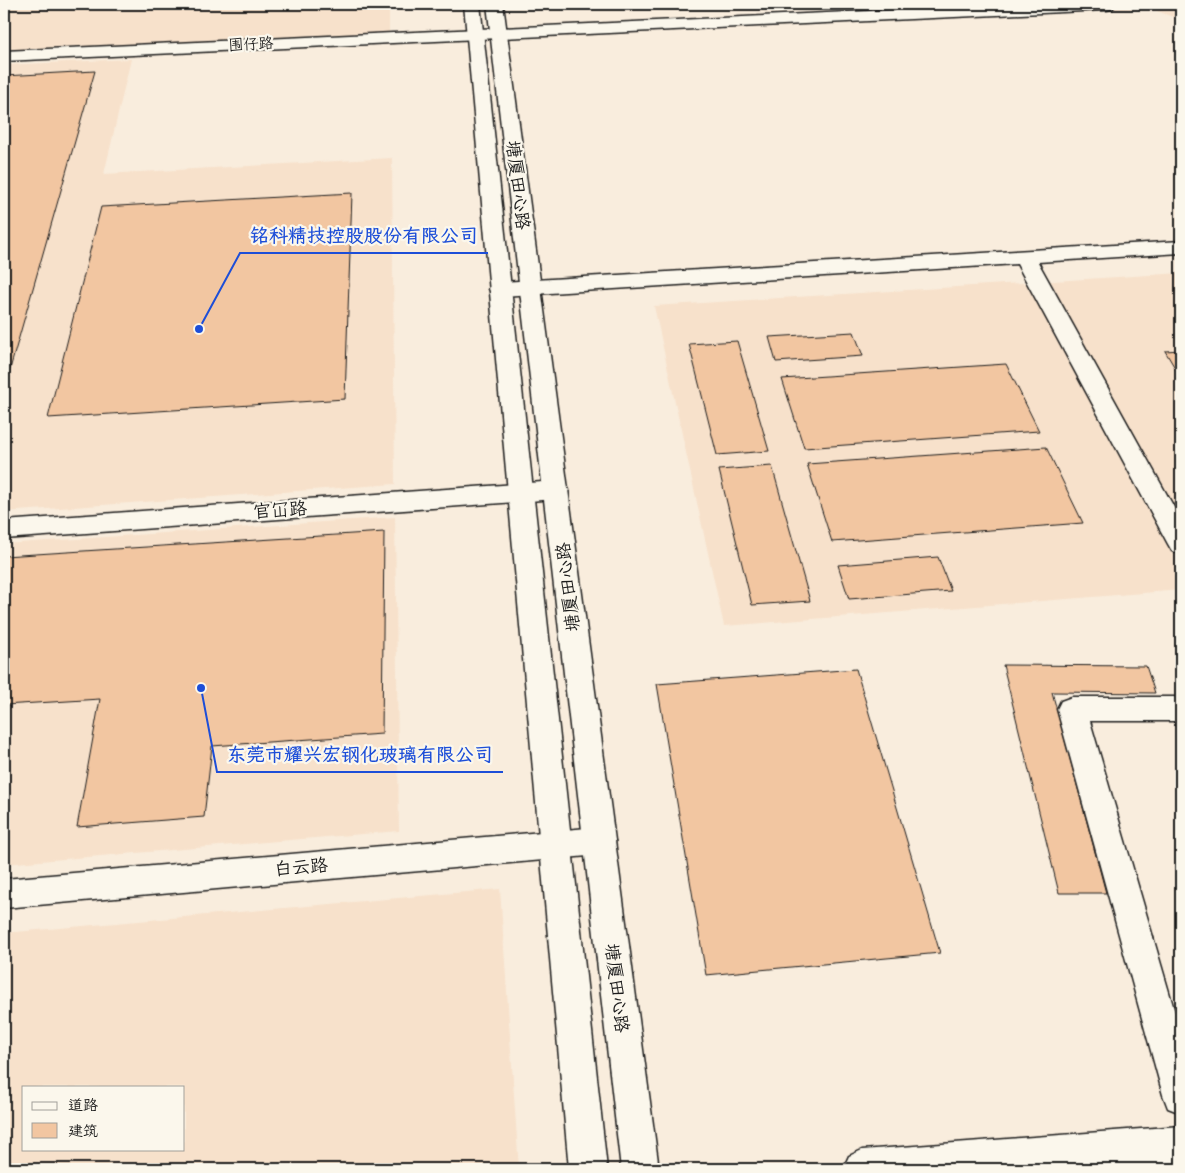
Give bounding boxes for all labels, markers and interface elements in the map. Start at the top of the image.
street label: 围仔路 [228,33,274,57]
street label: 塘厦田心路 [498,139,534,231]
callout: 铭科精技控股股份有限公司 [240,219,488,253]
text: 铭科精技控股股份有限公司 [250,224,478,251]
street label: 官冚路 [252,497,308,527]
street label: 塘厦田心路 [552,541,588,633]
callout: 东莞市耀兴宏钢化玻璃有限公司 [217,738,503,772]
text: 东莞市耀兴宏钢化玻璃有限公司 [227,743,493,770]
street label: 白云路 [273,854,329,884]
street label: 塘厦田心路 [597,942,633,1034]
legend [22,1086,185,1150]
text: 道路 [68,1095,98,1117]
text: 建筑 [68,1121,98,1143]

